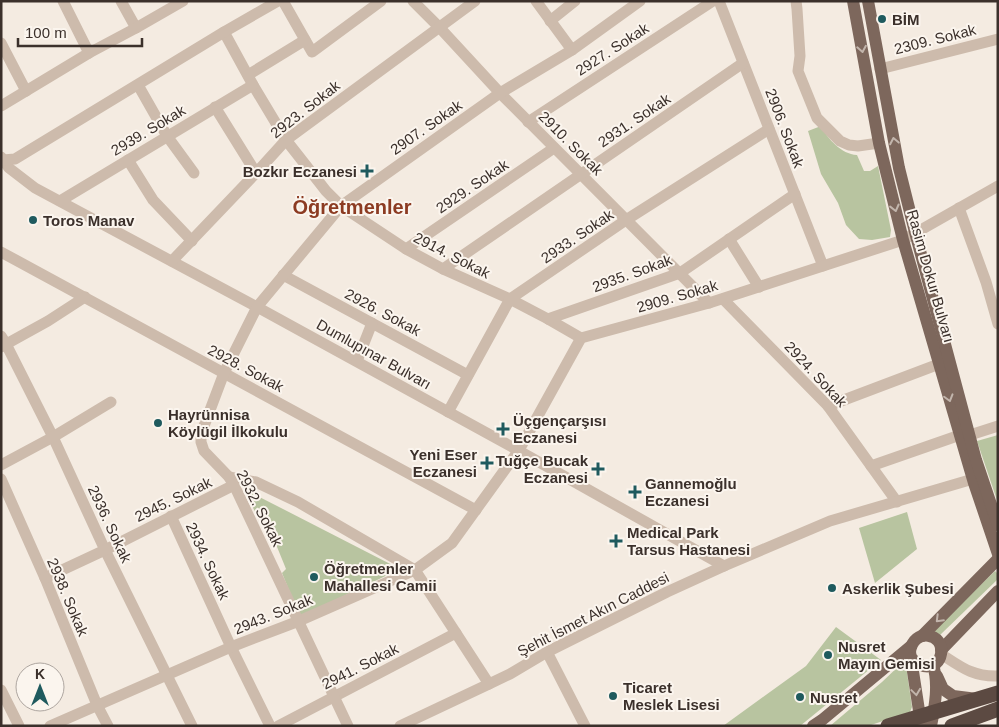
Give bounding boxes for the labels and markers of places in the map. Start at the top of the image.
place label: BİM [892,11,920,28]
marker: BİM [876,13,888,25]
place label: Bozkır Eczanesi [243,163,357,180]
marker: Bozkır Eczanesi [361,165,373,177]
place label: Toros Manav [43,212,135,229]
marker: Toros Manav [27,214,39,226]
place label: Hayrünnisa Köylügil İlkokulu [168,406,288,440]
place label: Üçgençarşısı Eczanesi [513,412,606,446]
marker: Hayrünnisa Köylügil İlkokulu [152,417,164,429]
marker: Üçgençarşısı Eczanesi [497,423,509,435]
place label: Yeni Eser Eczanesi [409,446,477,480]
place label: Tuğçe Bucak Eczanesi [496,452,589,486]
marker: Yeni Eser Eczanesi [481,457,493,469]
marker: Tuğçe Bucak Eczanesi [592,463,604,475]
place label: Gannemoğlu Eczanesi [645,475,737,509]
marker: Gannemoğlu Eczanesi [629,486,641,498]
place label: Medical Park Tarsus Hastanesi [627,524,750,558]
marker: Medical Park Tarsus Hastanesi [609,534,623,548]
place label: Öğretmenler Mahallesi Camii [324,560,437,594]
marker: Öğretmenler Mahallesi Camii [308,571,320,583]
place label: Askerlik Şubesi [842,580,954,597]
marker: Askerlik Şubesi [826,582,838,594]
place label: Nusret Mayın Gemisi [838,638,935,672]
marker: Nusret Mayın Gemisi [822,649,834,661]
place label: Ticaret Meslek Lisesi [623,679,720,713]
place label: Nusret [810,689,858,706]
marker: Ticaret Meslek Lisesi [607,690,619,702]
marker: Nusret [794,691,806,703]

